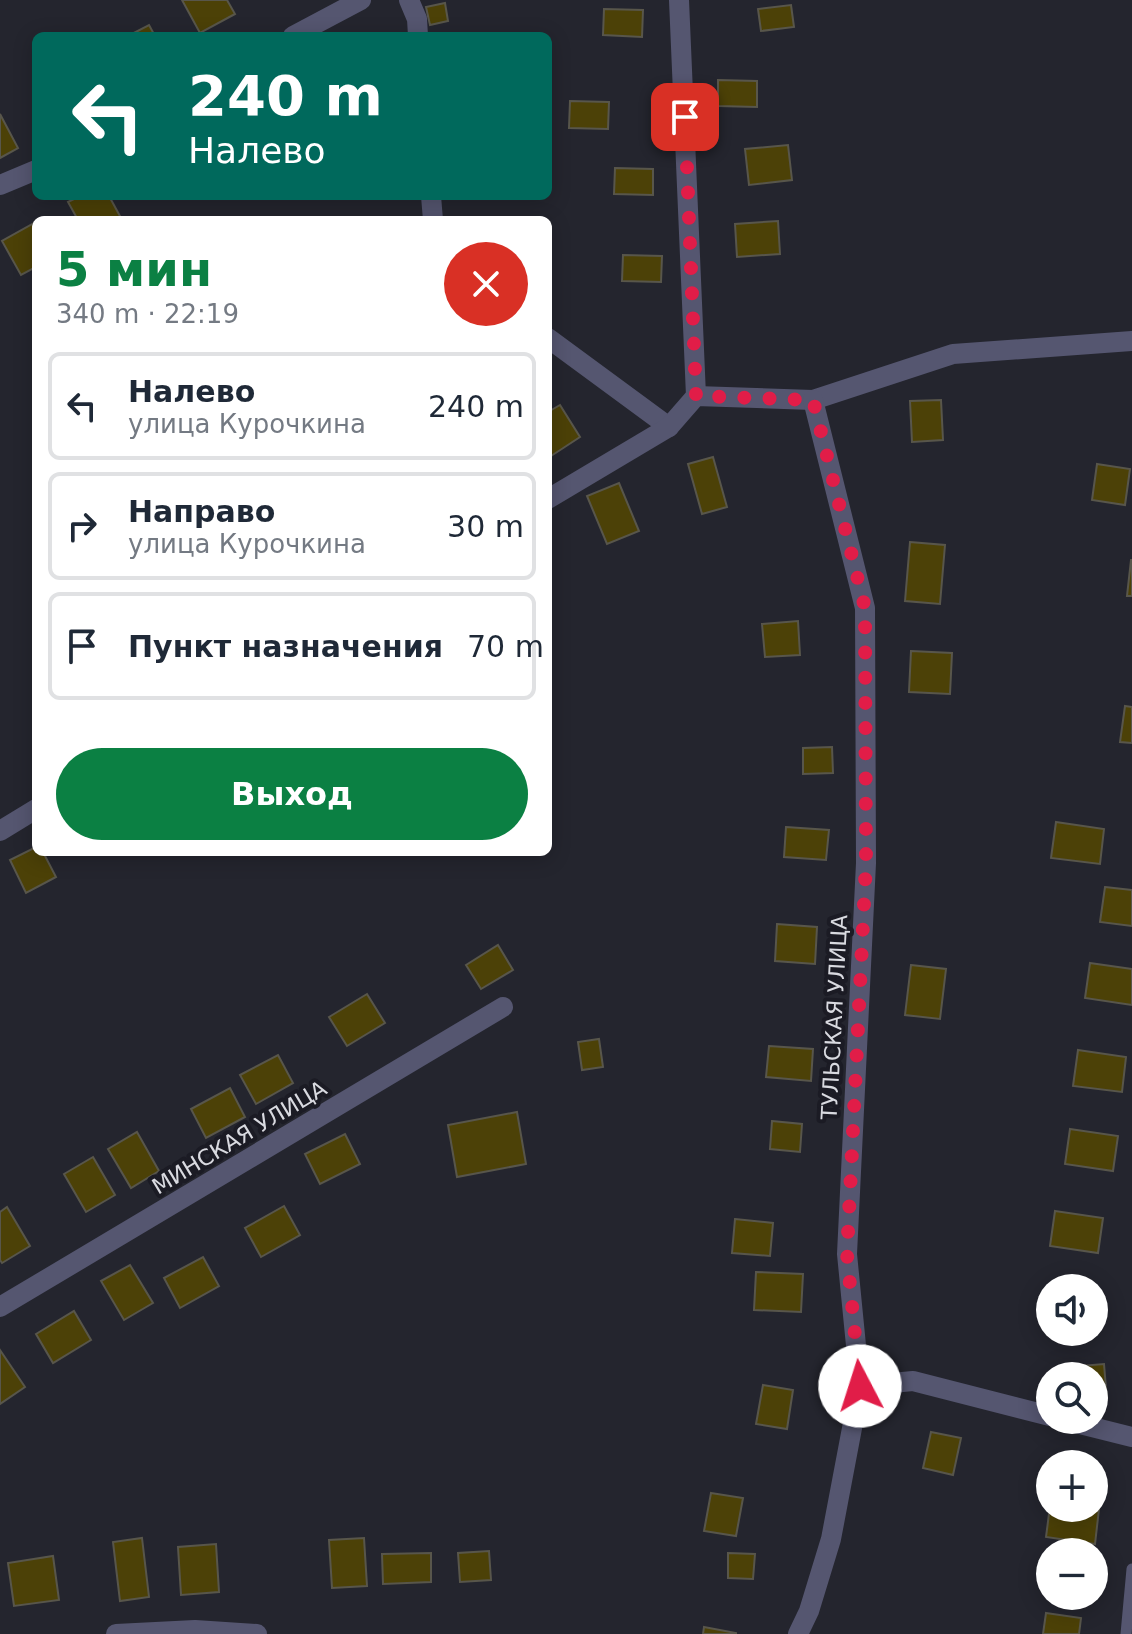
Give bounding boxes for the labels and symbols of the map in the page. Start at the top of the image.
pin [651,83,719,151]
street label: ТУЛЬСКАЯ УЛИЦА [817,914,852,1121]
street label: МИНСКАЯ УЛИЦА [148,1076,331,1199]
position arrow [818,1344,902,1428]

